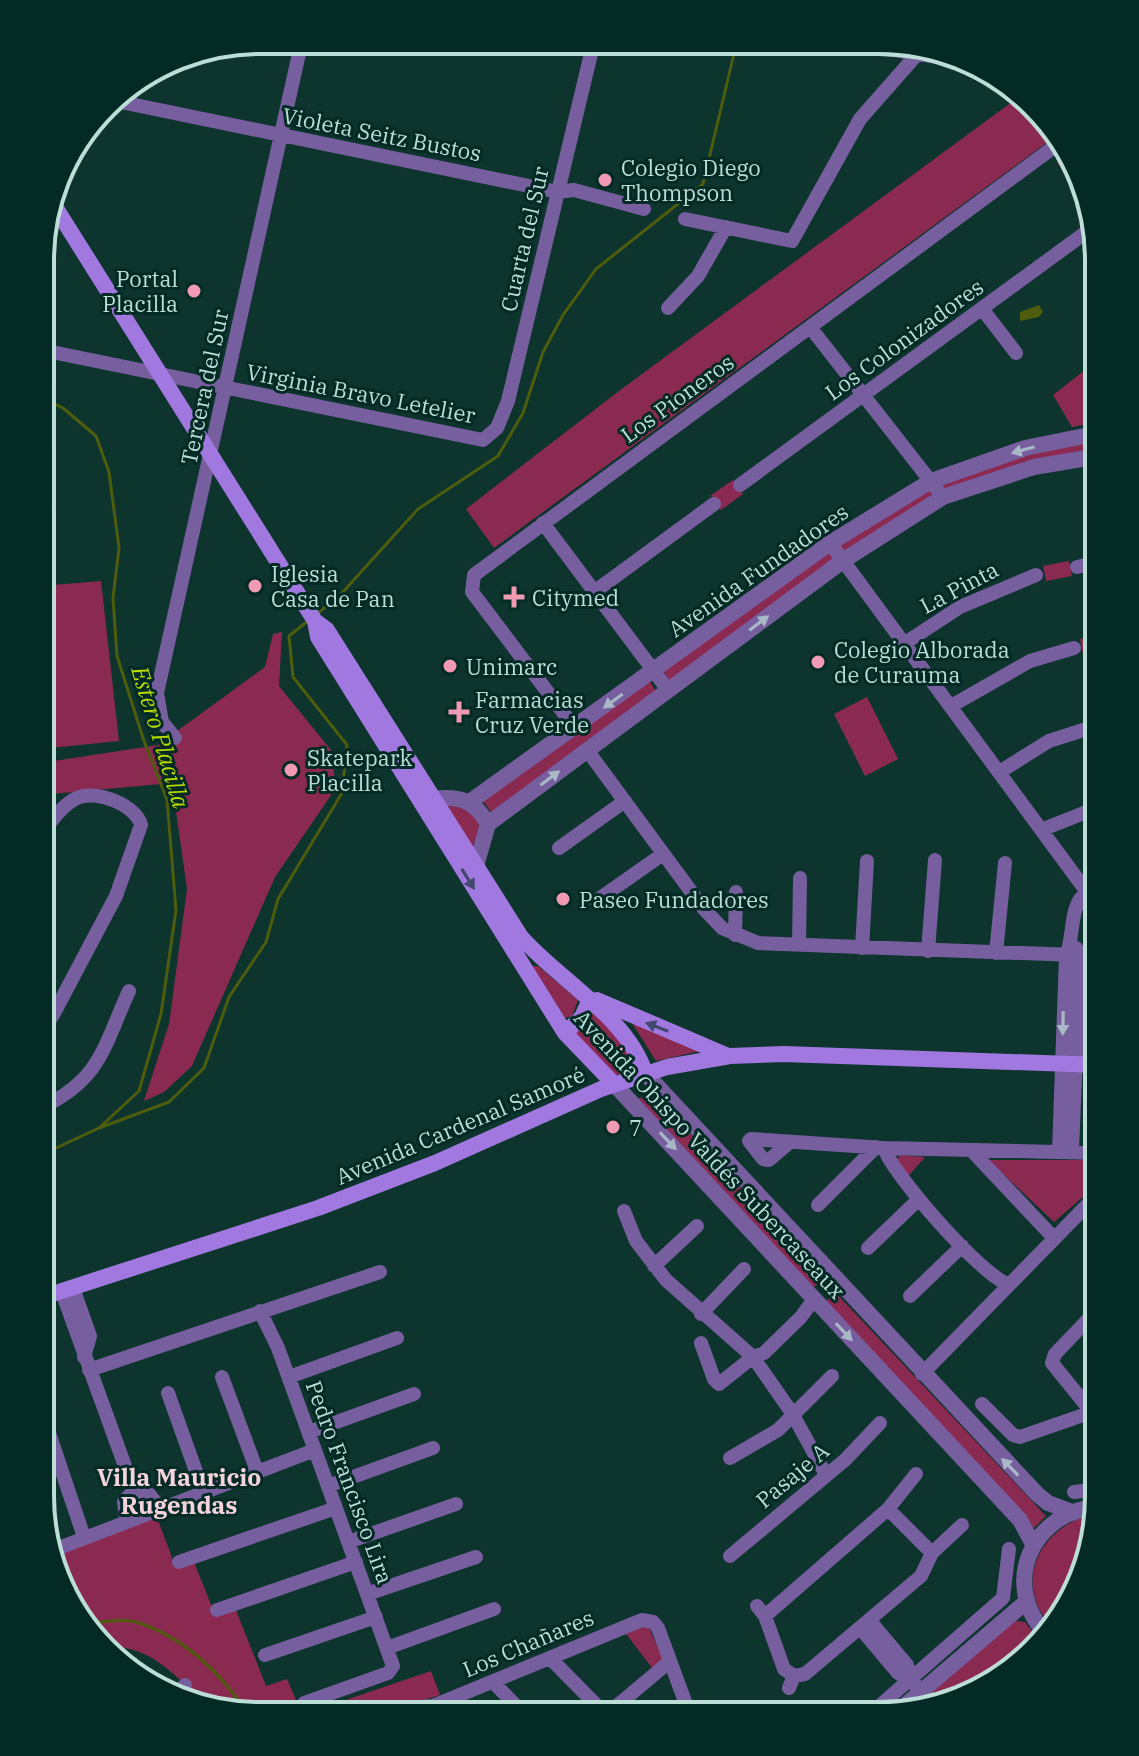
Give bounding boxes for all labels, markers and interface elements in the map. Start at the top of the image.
street label: Violeta Seitz Bustos [280,100,484,168]
place label: Colegio Diego Thompson [621,153,761,207]
street label: Cuarta del Sur [493,163,555,314]
marker: Colegio Diego Thompson [596,171,614,189]
place label: Portal Placilla [102,264,178,318]
street label: Los Colonizadores [819,272,989,406]
marker: Portal Placilla [185,282,203,300]
street label: Tercera del Sur [173,307,235,467]
street label: Los Pioneros [615,347,739,449]
street label: Virginia Bravo Letelier [244,357,478,429]
one-way arrow [1010,444,1034,457]
street label: Avenida Fundadores [662,497,854,643]
street label: La Pinta [915,554,1003,620]
place label: Iglesia Casa de Pan [271,559,395,613]
marker: Iglesia Casa de Pan [246,577,264,595]
place label: Citymed [532,583,619,612]
marker: Citymed [503,586,525,608]
one-way arrow [748,615,770,631]
place label: Colegio Alborada de Curauma [834,635,1010,689]
place label: Unimarc [466,652,557,681]
marker: Colegio Alborada de Curauma [809,653,827,671]
marker: Unimarc [441,657,459,675]
water label: Estero Placilla [124,661,198,812]
place label: Farmacias Cruz Verde [475,685,589,739]
one-way arrow [602,693,624,709]
marker: Farmacias Cruz Verde [450,703,468,721]
place label: Skatepark Placilla [307,743,413,797]
marker: Skatepark Placilla [282,761,300,779]
one-way arrow [540,770,560,786]
one-way arrow [461,868,475,890]
place label: Paseo Fundadores [579,885,769,914]
marker: Paseo Fundadores [554,890,572,908]
street label: Avenida Obispo Valdés Subercaseaux [568,1003,852,1305]
one-way arrow [1057,1011,1069,1036]
one-way arrow [645,1020,669,1033]
street label: Avenida Cardenal Samoré [331,1059,589,1191]
place label: 7 [629,1113,642,1142]
marker: 7 [604,1118,622,1136]
one-way arrow [658,1131,676,1150]
one-way arrow [835,1322,853,1341]
street label: Pedro Francisco Lira [300,1376,400,1588]
street label: Pasaje A [749,1436,835,1514]
one-way arrow [1002,1457,1020,1476]
district label: Villa Mauricio Rugendas [97,1461,261,1521]
street label: Los Chañares [458,1602,598,1684]

